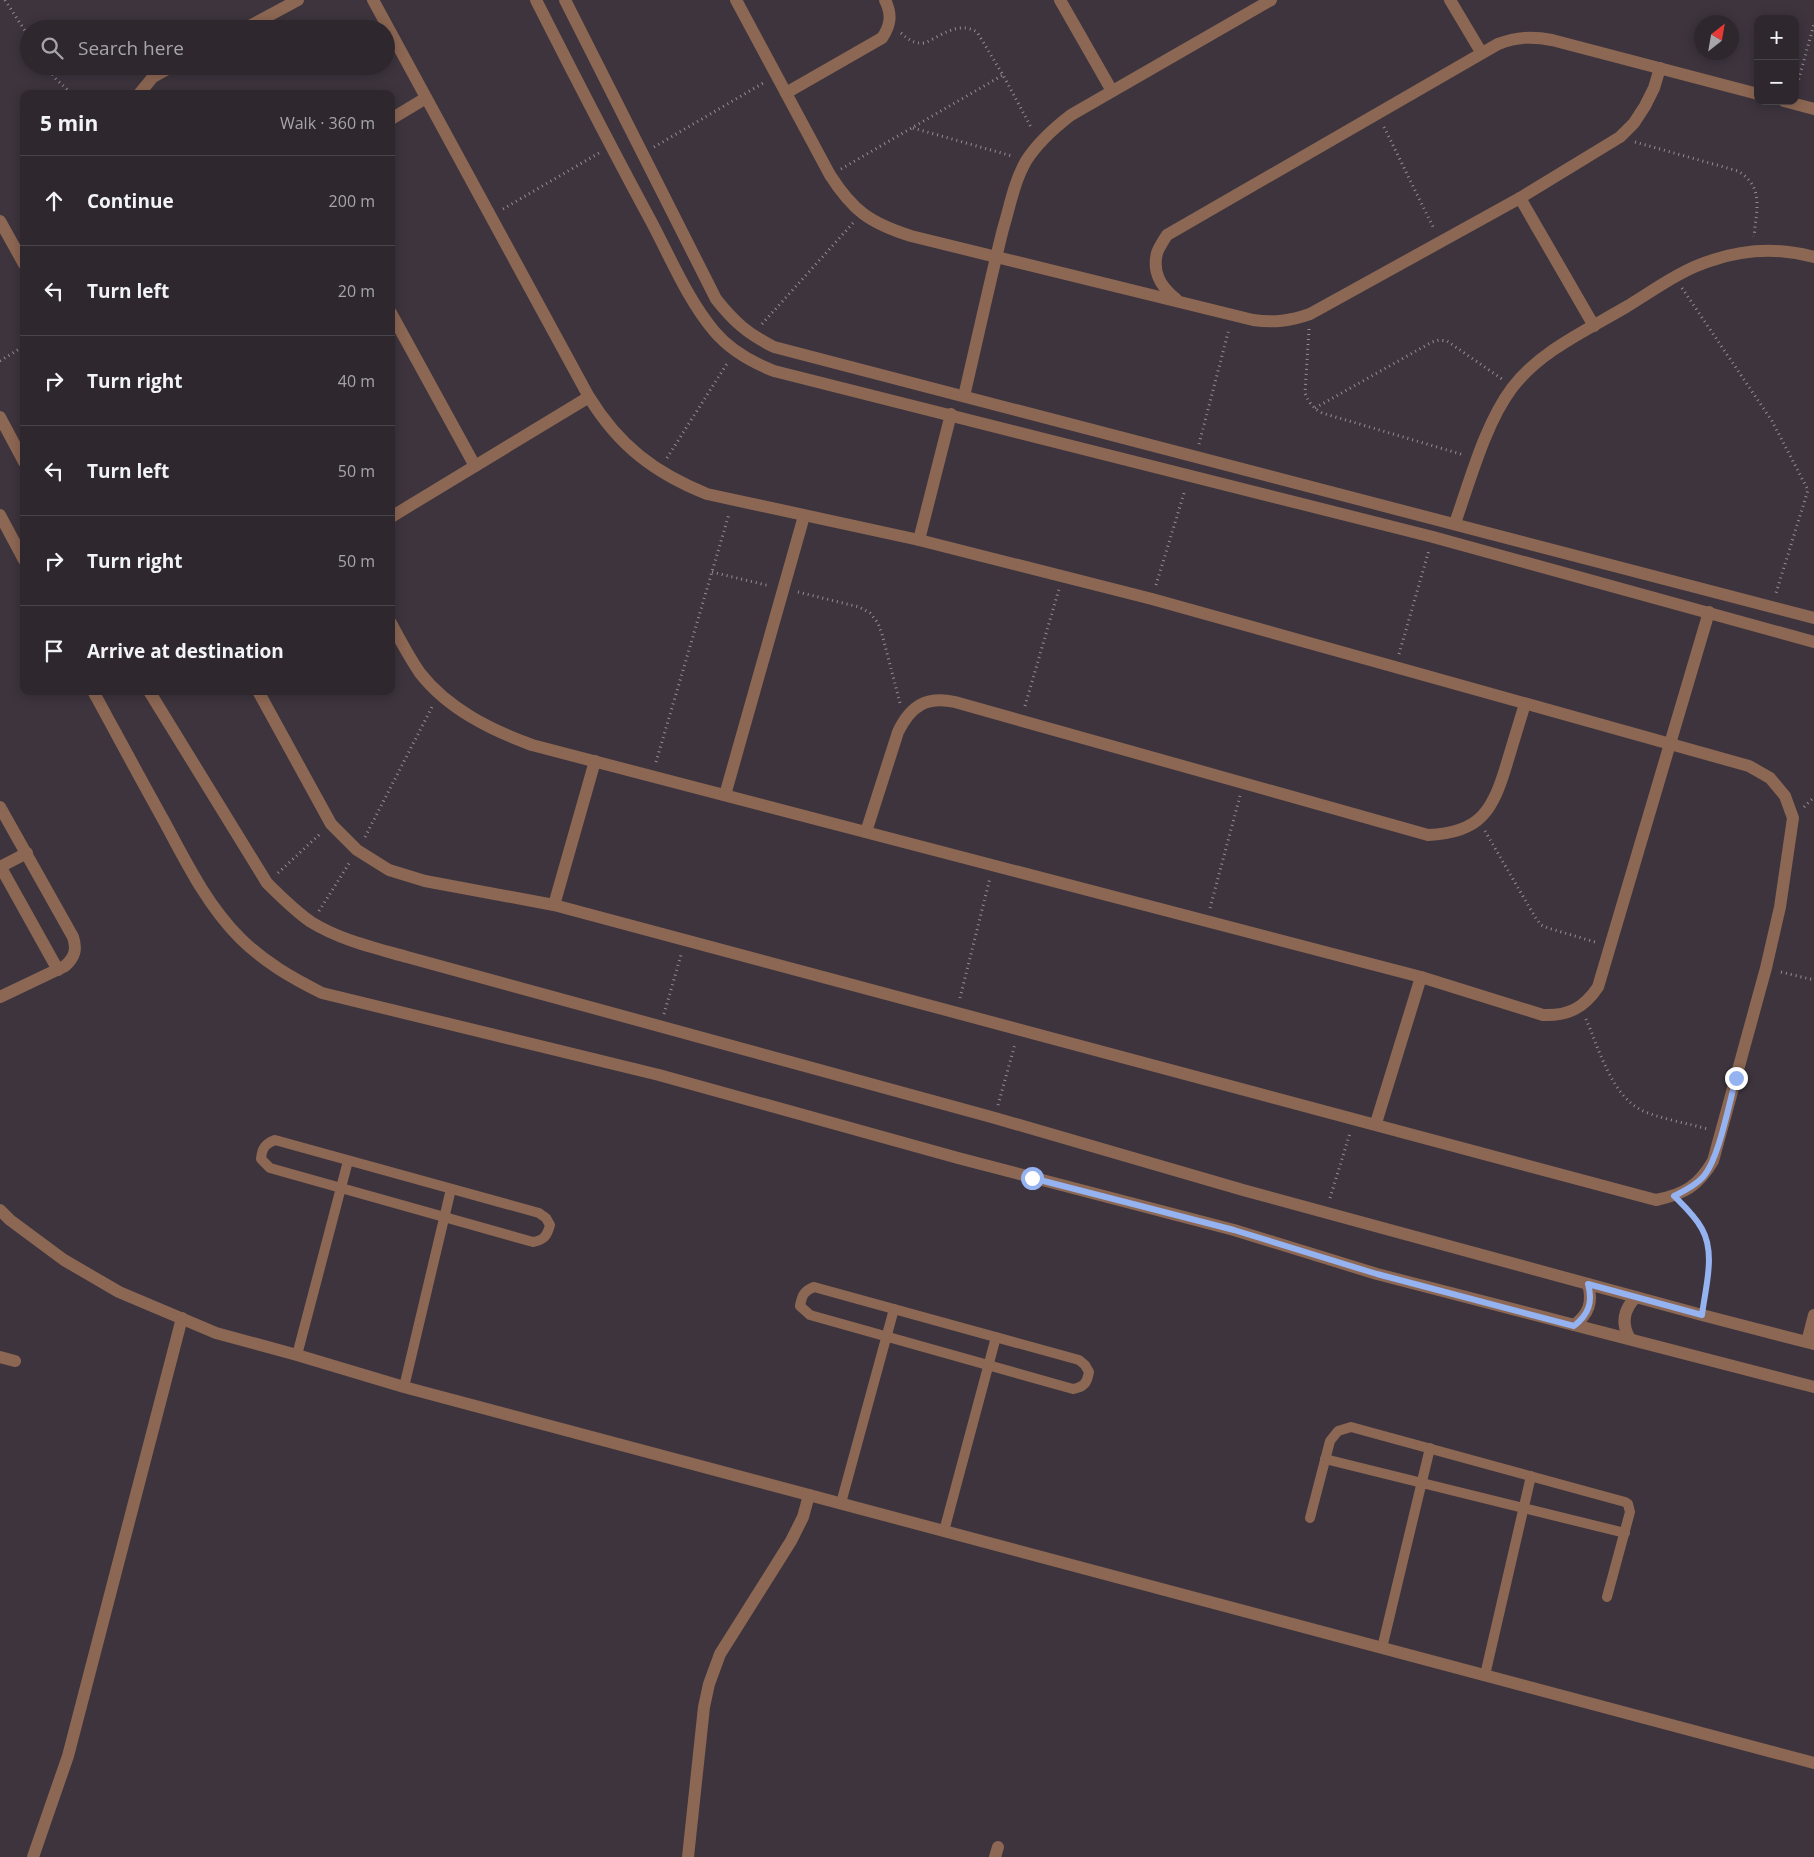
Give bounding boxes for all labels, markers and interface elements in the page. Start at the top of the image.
north arrow [1694,15,1739,60]
map controls [1754,15,1799,105]
button: + [1754,15,1799,60]
search box [20,20,395,75]
icon: search [38,34,66,62]
text: Search here [78,35,184,61]
button: − [1754,60,1799,105]
text: 5 min [40,109,98,137]
text: Walk · 360 m [280,112,375,134]
icon: ahead [40,187,68,215]
text: Continue [87,188,174,214]
text: 200 m [329,190,375,212]
icon: left [40,277,68,305]
text: Turn left [87,278,169,304]
text: 20 m [338,280,375,302]
icon: right [40,367,68,395]
text: Turn right [87,368,182,394]
text: 40 m [338,370,375,392]
icon: left [40,457,68,485]
text: Turn left [87,458,169,484]
text: 50 m [338,460,375,482]
icon: right [40,547,68,575]
text: Turn right [87,548,182,574]
text: 50 m [338,550,375,572]
icon: arrive [40,637,68,665]
text: Arrive at destination [87,638,284,664]
route end [1725,1067,1748,1090]
route start [1021,1167,1044,1190]

